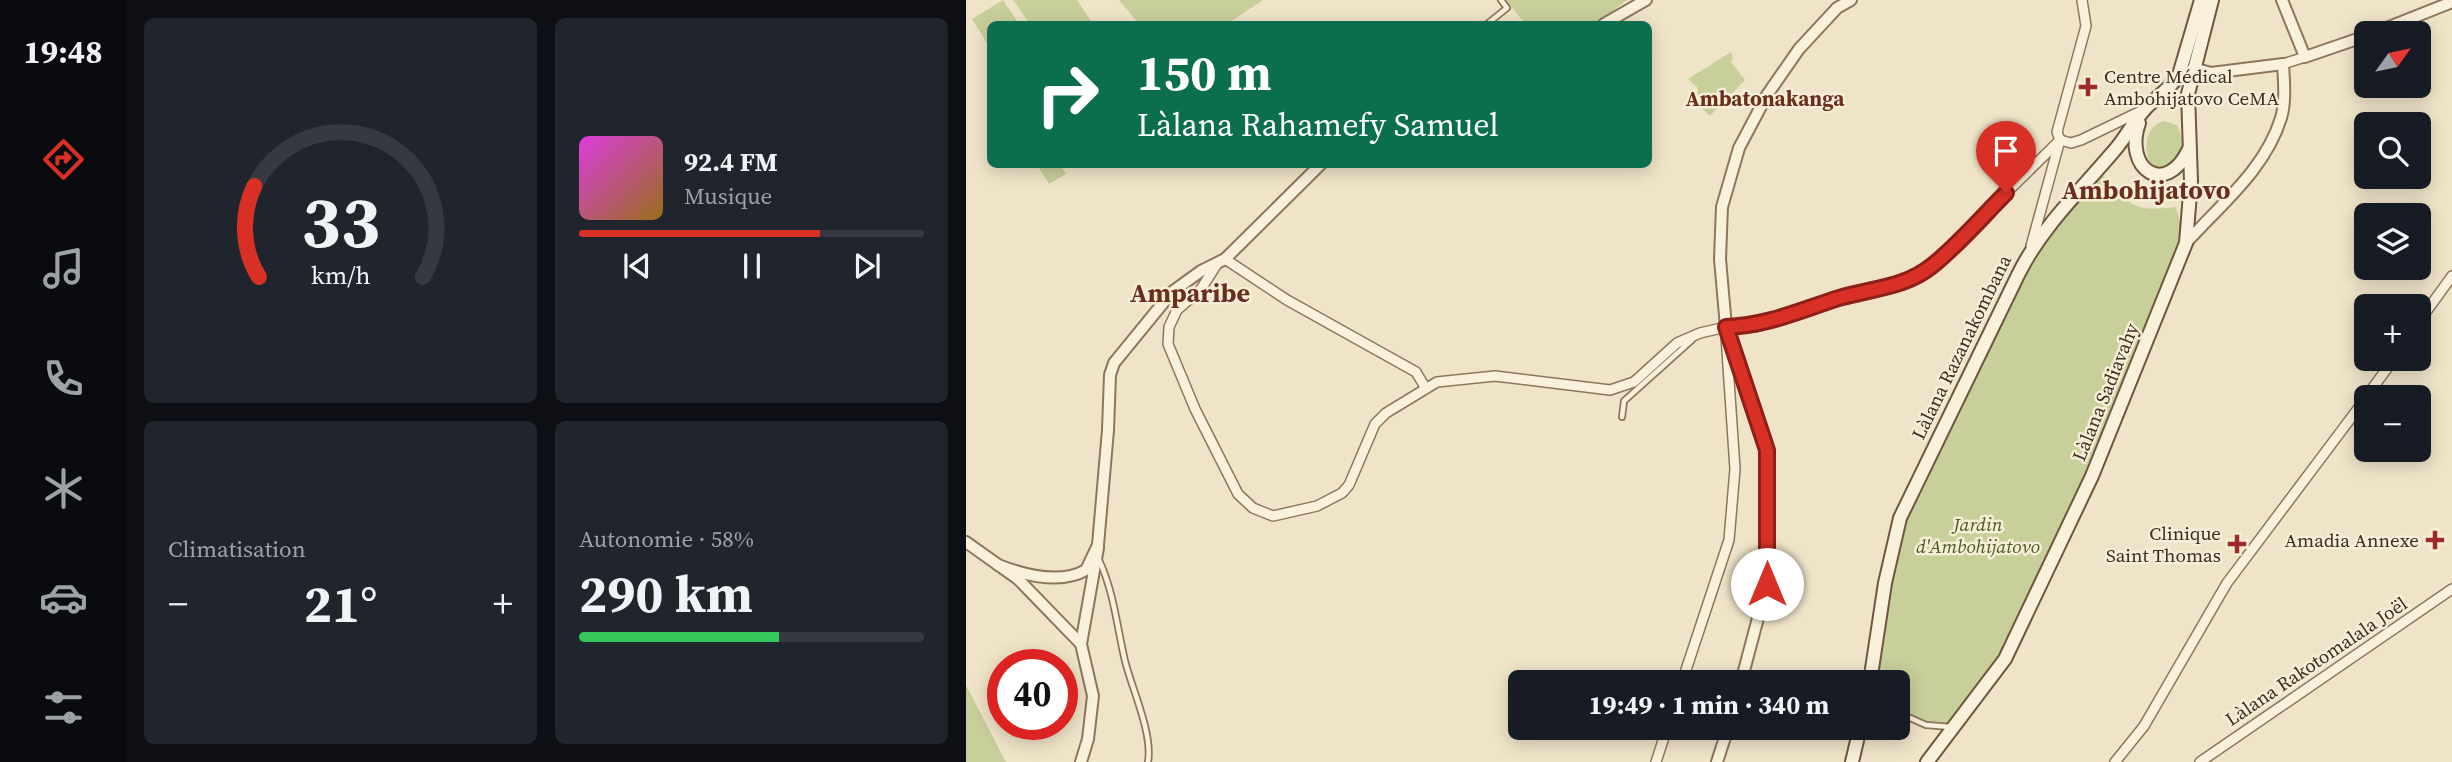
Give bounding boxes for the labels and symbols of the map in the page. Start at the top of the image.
north arrow [2354,21,2431,98]
place label: Centre Médical Ambohijatovo CeMA [2104,63,2279,111]
marker: Centre Médical Ambohijatovo CeMA [2078,77,2098,97]
district label: Ambatonakanga [1685,84,1845,113]
pin [1976,121,2036,193]
district label: Ambohijatovo [2061,172,2231,208]
street label: Làlana Razanakombana [1905,250,2017,444]
district label: Amparibe [1130,275,1250,311]
street label: Làlana Sadiavahy [2066,319,2145,465]
park label: Jardin d'Ambohijatovo [1916,511,2040,559]
place label: Clinique Saint Thomas [2106,520,2221,568]
place label: Amadia Annexe [2284,527,2419,553]
marker: Amadia Annexe [2425,530,2445,550]
marker: Clinique Saint Thomas [2227,534,2247,554]
position arrow [1730,547,1804,621]
street label: Làlana Rakotomalala Joël [2220,590,2412,732]
speed limit sign: 40 [987,649,1078,740]

